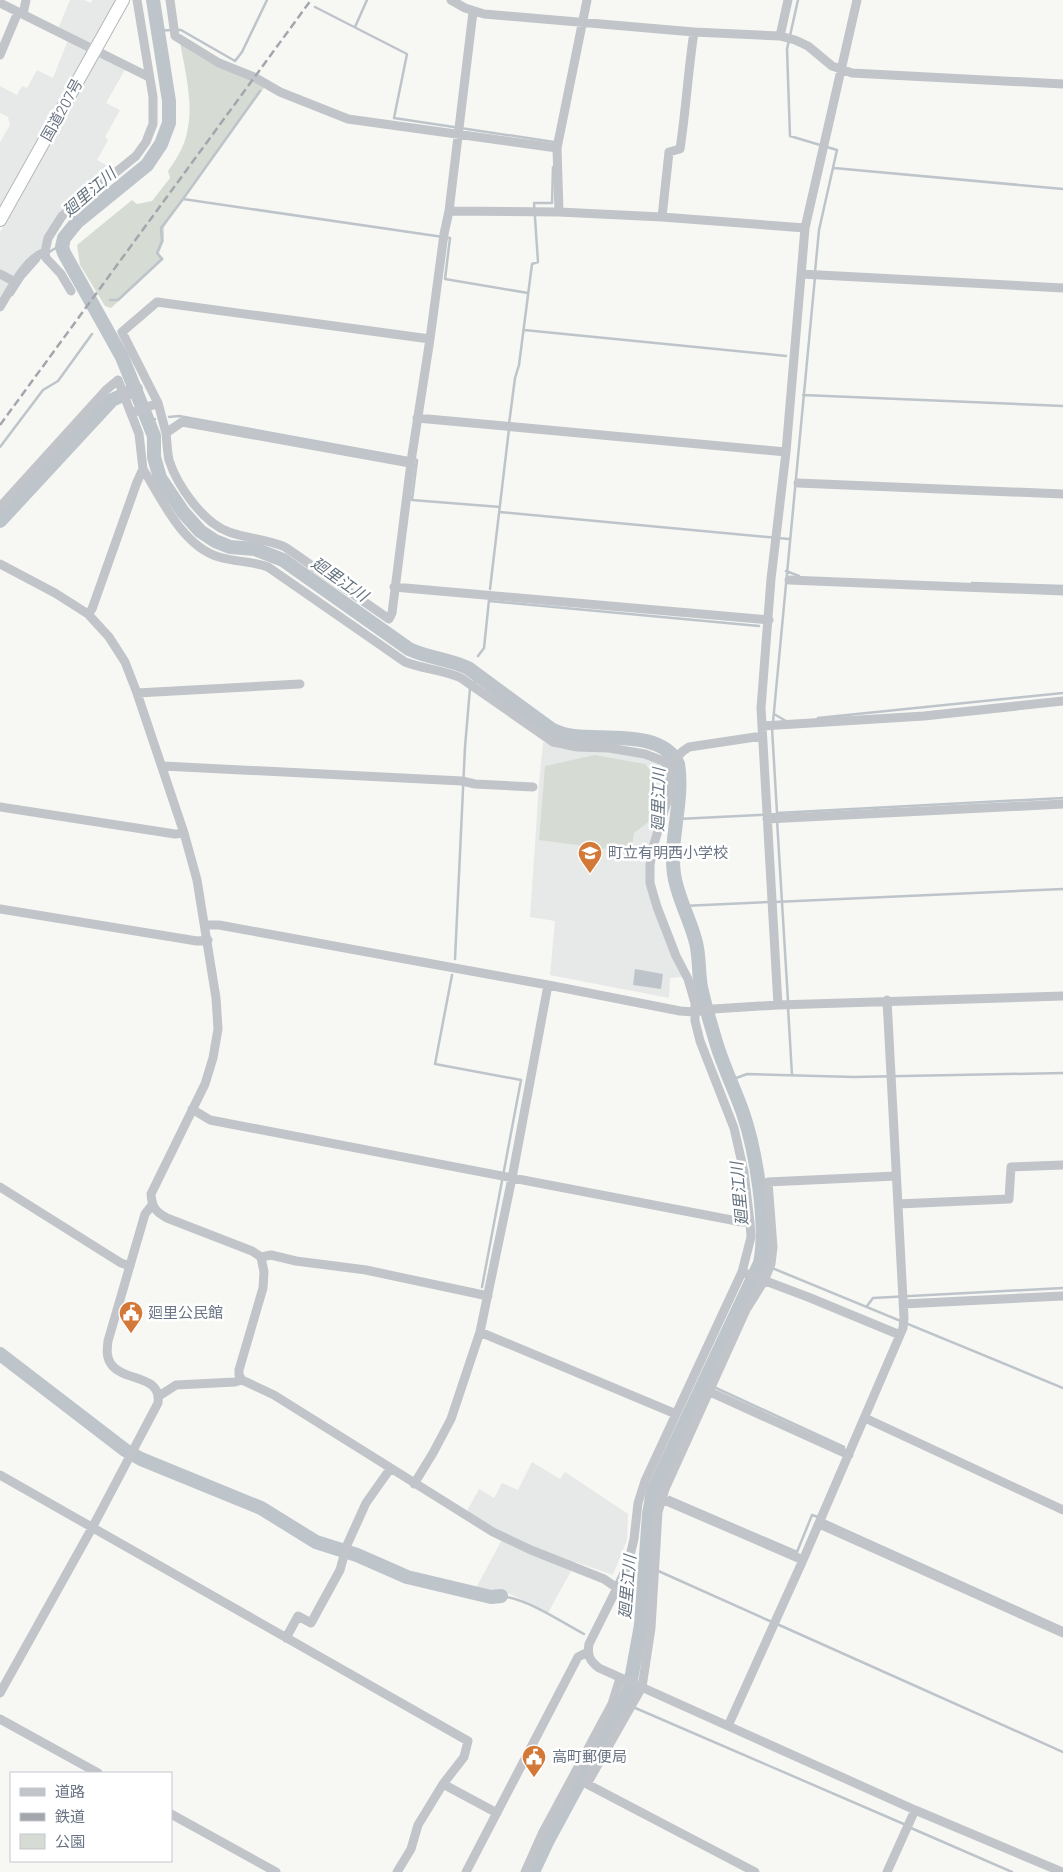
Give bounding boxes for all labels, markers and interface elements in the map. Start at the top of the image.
street label: 国道207号 [37,75,86,144]
water label: 廻里江川 [58,162,121,220]
water label: 廻里江川 [309,552,374,606]
water label: 廻里江川 [647,766,668,832]
school or university icon: 町立有明西小学校 [577,840,603,874]
place label: 町立有明西小学校 [608,843,728,861]
water label: 廻里江川 [726,1159,751,1227]
public building icon: 廻里公民館 [118,1300,144,1334]
place label: 廻里公民館 [148,1303,223,1321]
water label: 廻里江川 [614,1552,639,1620]
public building icon: 高町郵便局 [521,1744,547,1778]
place label: 高町郵便局 [552,1747,627,1765]
legend [10,1772,172,1862]
text: 道路 [55,1782,85,1800]
text: 鉄道 [55,1807,85,1825]
text: 公園 [55,1832,85,1850]

